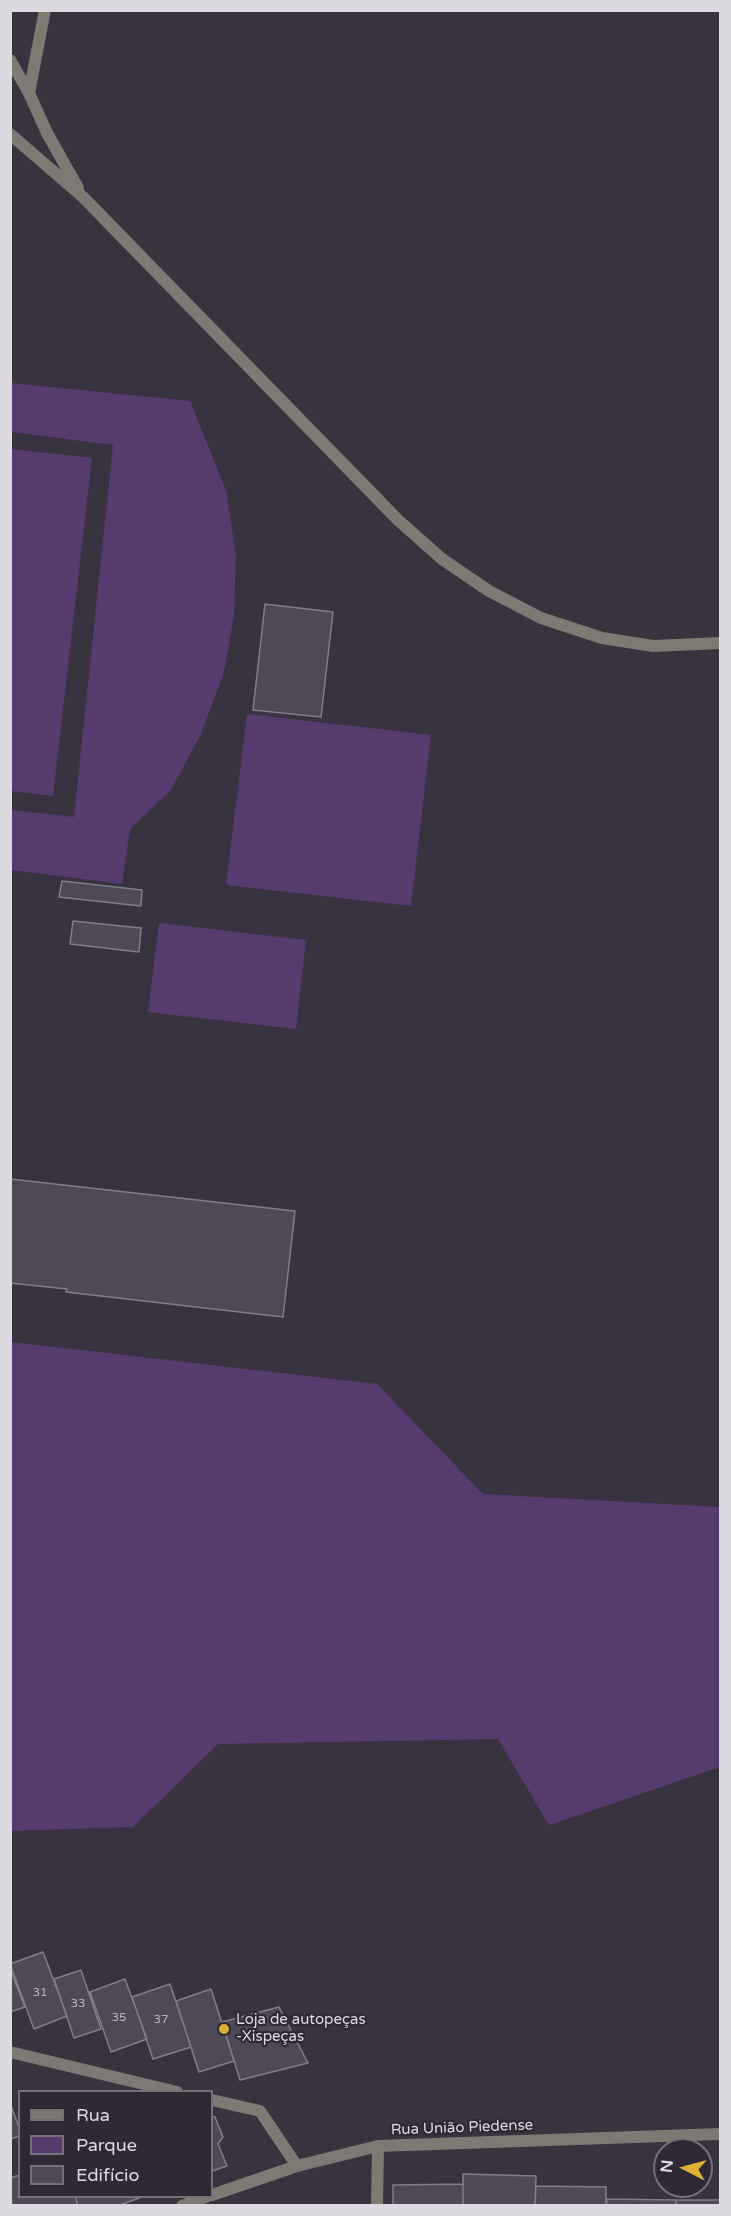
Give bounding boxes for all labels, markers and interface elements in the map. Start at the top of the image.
house number: 31 [32,1986,48,2000]
house number: 33 [70,1997,86,2011]
house number: 35 [111,2011,127,2025]
place label: Loja de autopeças -Xispeças [236,2011,366,2046]
house number: 37 [153,2013,169,2027]
marker: Loja de autopeças -Xispeças [217,2022,231,2036]
legend [18,2090,213,2198]
text: Rua [76,2104,110,2126]
street label: Rua União Piedense [390,2117,534,2139]
text: Parque [76,2134,137,2156]
north arrow [653,2138,713,2198]
text: N [656,2159,678,2174]
text: Edifício [76,2164,139,2186]

